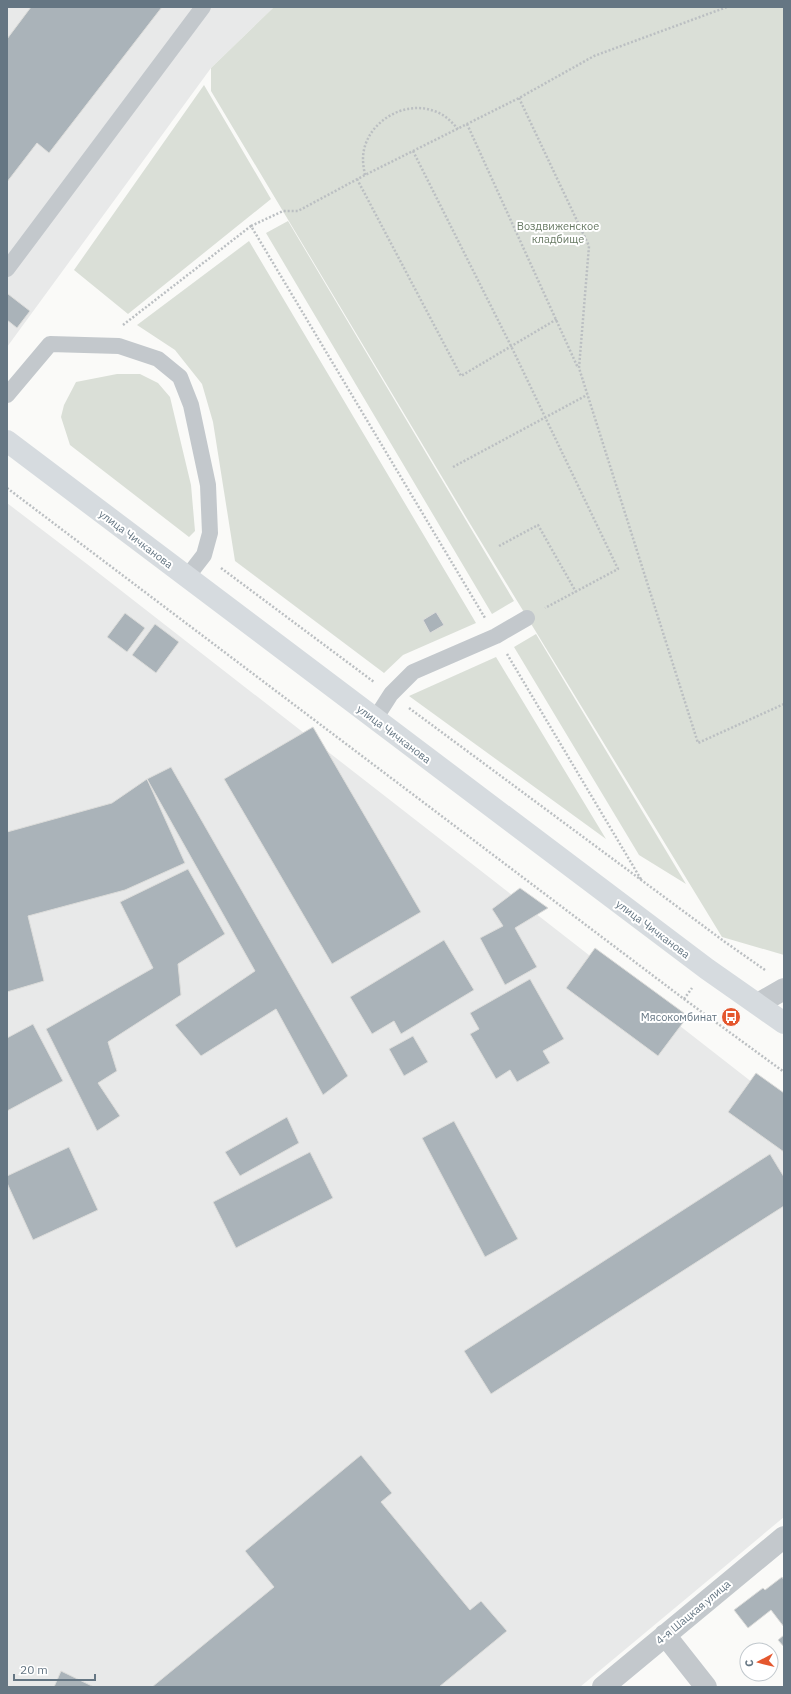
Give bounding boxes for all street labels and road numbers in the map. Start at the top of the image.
street label: улица Чичканова [96,507,176,571]
street label: улица Чичканова [354,702,434,766]
street label: улица Чичканова [613,897,693,961]
street label: 4-я Шацкая улица [653,1577,733,1647]

